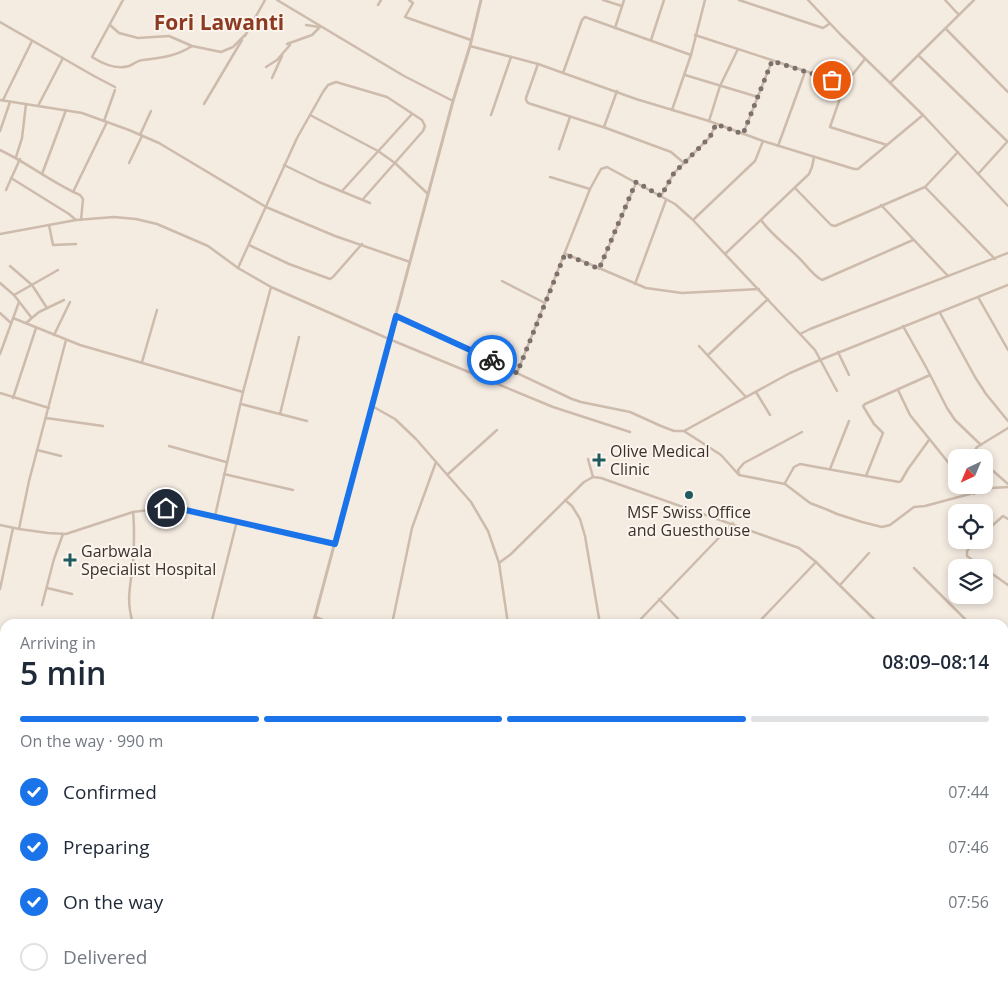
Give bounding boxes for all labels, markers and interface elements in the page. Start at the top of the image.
district label: Fori Lawanti [154,8,284,36]
pin [811,59,853,101]
icon: bag [818,66,846,94]
courier [467,335,517,385]
icon: bike [478,346,506,374]
place label: Olive Medical Clinic [610,440,709,480]
north arrow [948,449,992,494]
map controls [948,449,993,604]
marker: Olive Medical Clinic [592,453,606,467]
pin [145,487,187,529]
marker: MSF Swiss Office and Guesthouse [683,489,695,501]
icon: home [152,494,180,522]
place label: MSF Swiss Office and Guesthouse [627,501,751,541]
button: locate [948,504,993,549]
place label: Garbwala Specialist Hospital [81,540,216,580]
marker: Garbwala Specialist Hospital [63,553,77,567]
button: layers [948,559,993,604]
text: Arriving in [20,632,96,654]
text: 08:09–08:14 [882,649,989,675]
text: 5 min [20,651,106,694]
text: On the way · 990 m [20,730,163,752]
icon: check [20,778,48,806]
text: Confirmed [63,779,157,805]
text: 07:44 [948,781,989,803]
icon: check [20,833,48,861]
text: Preparing [63,834,150,860]
text: 07:46 [948,836,989,858]
icon: check [20,888,48,916]
text: On the way [63,889,163,915]
text: 07:56 [948,891,989,913]
text: Delivered [63,944,147,970]

